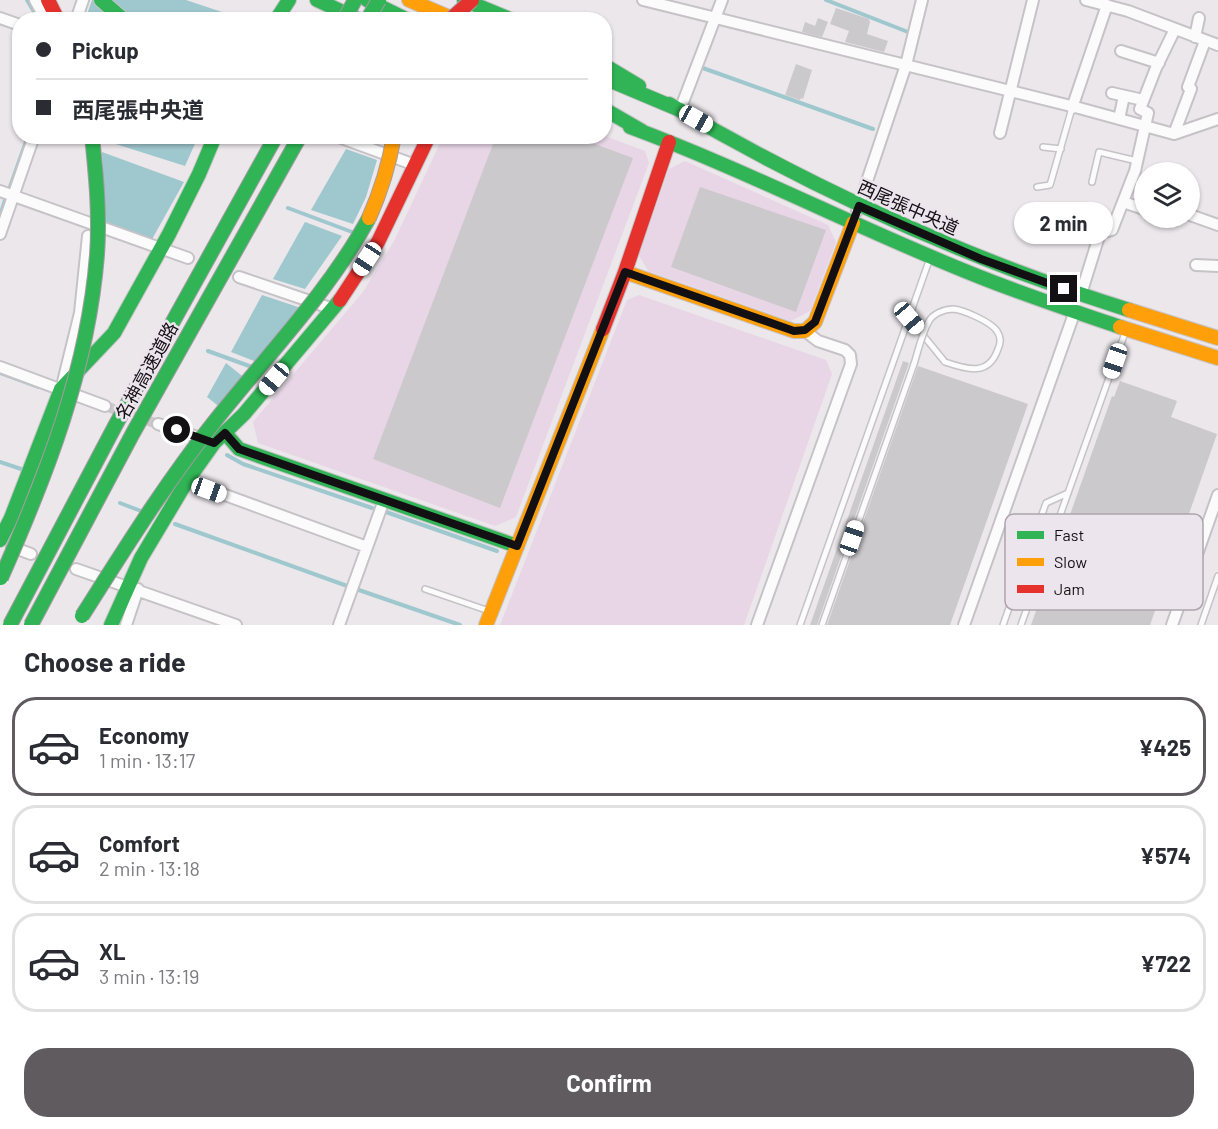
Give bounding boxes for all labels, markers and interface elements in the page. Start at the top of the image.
text: Pickup [72,37,139,63]
text: 西尾張中央道 [72,96,204,122]
car [676,102,716,136]
map controls [1134,162,1200,228]
button: layers [1134,162,1200,228]
street label: 西尾張中央道 [855,175,962,239]
callout: 2 min [1014,202,1114,244]
text: 2 min [1040,211,1087,235]
car [350,239,384,279]
route end [1050,275,1077,302]
car [891,298,927,338]
street label: 名神高速道路 [110,318,182,423]
car [1101,341,1129,381]
car [256,359,292,399]
route start [163,416,190,443]
car [189,475,229,505]
legend [1005,514,1203,610]
car [838,518,866,558]
text: Fast [1054,525,1084,544]
text: Slow [1054,552,1087,571]
text: Jam [1054,579,1085,598]
text: Choose a ride [24,645,186,677]
icon: car [27,720,81,774]
text: Economy [99,722,189,748]
text: ¥425 [1138,734,1191,760]
text: 1 min · 13:17 [99,748,195,772]
icon: car [27,828,81,882]
text: Comfort [99,830,180,856]
text: ¥574 [1140,842,1191,868]
text: 2 min · 13:18 [99,856,200,880]
icon: car [27,936,81,990]
text: XL [99,938,125,964]
text: ¥722 [1140,950,1191,976]
text: 3 min · 13:19 [99,964,199,988]
button: Confirm [24,1048,1194,1117]

